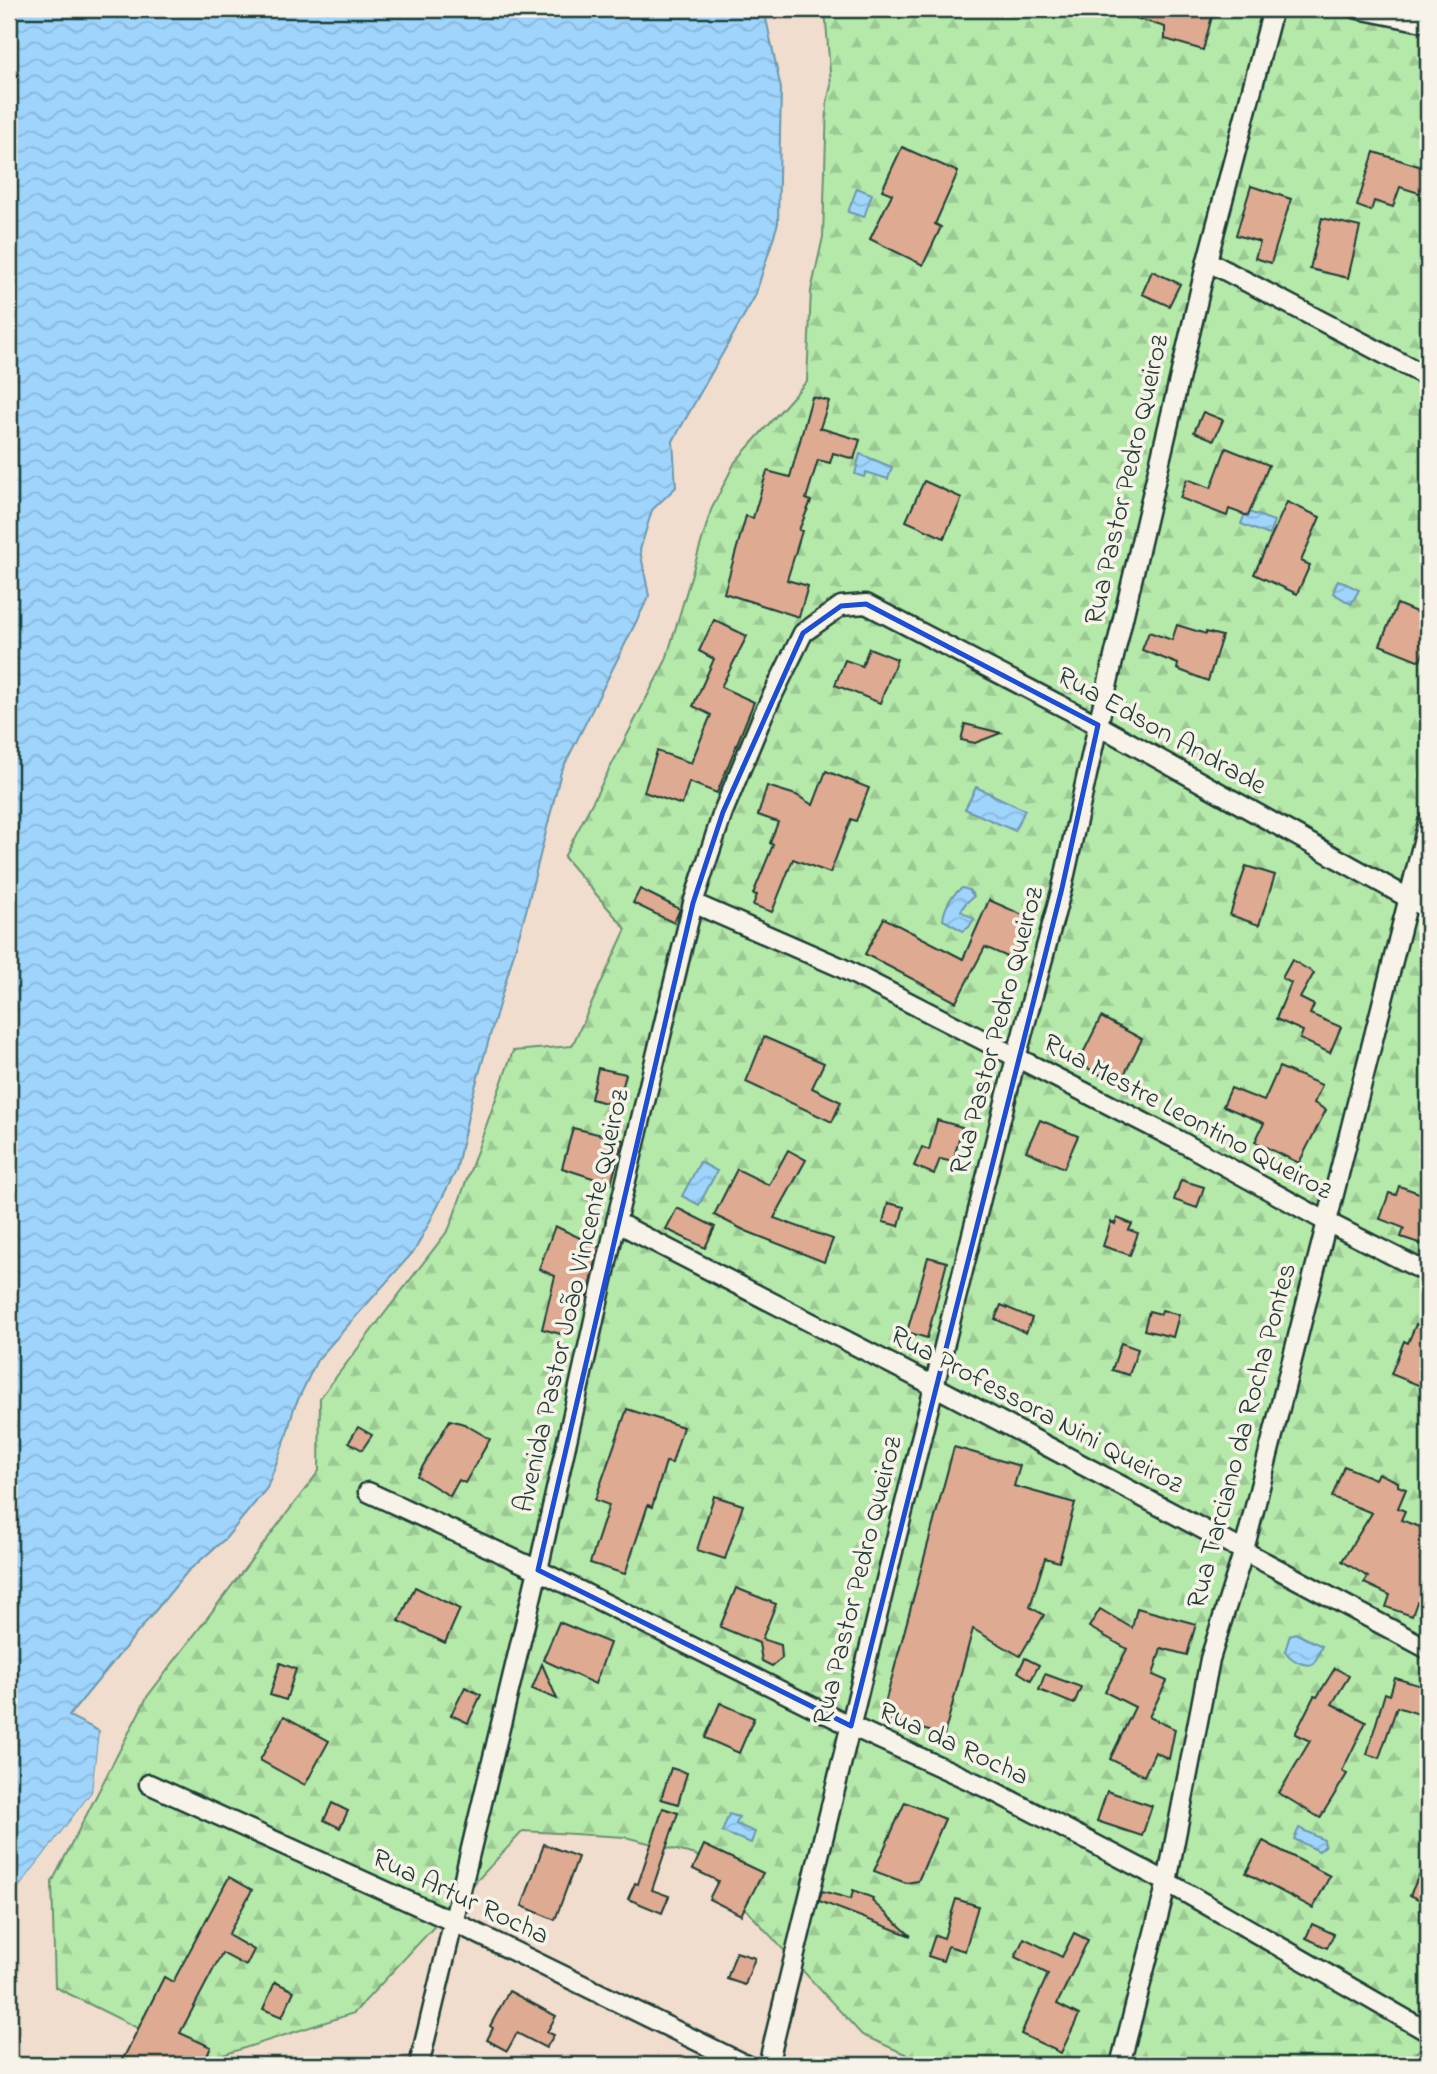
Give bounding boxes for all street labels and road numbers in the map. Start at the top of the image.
street label: Rua Pastor Pedro Queiroz [1075,331,1181,629]
street label: Rua Edson Andrade [1048,657,1274,807]
street label: Rua Pastor Pedro Queiroz [940,882,1056,1180]
street label: Rua Mestre Leontino Queiroz [1035,1024,1339,1212]
street label: Avenida Pastor João Vincente Queiroz [504,1085,642,1517]
street label: Rua Tarciano da Rocha Pontes [1177,1259,1309,1613]
street label: Rua Professora Nini Queiroz [882,1316,1190,1506]
street label: Rua Pastor Pedro Queiroz [803,1432,915,1730]
street label: Rua da Rocha [871,1692,1035,1798]
street label: Rua Artur Rocha [365,1839,555,1957]

